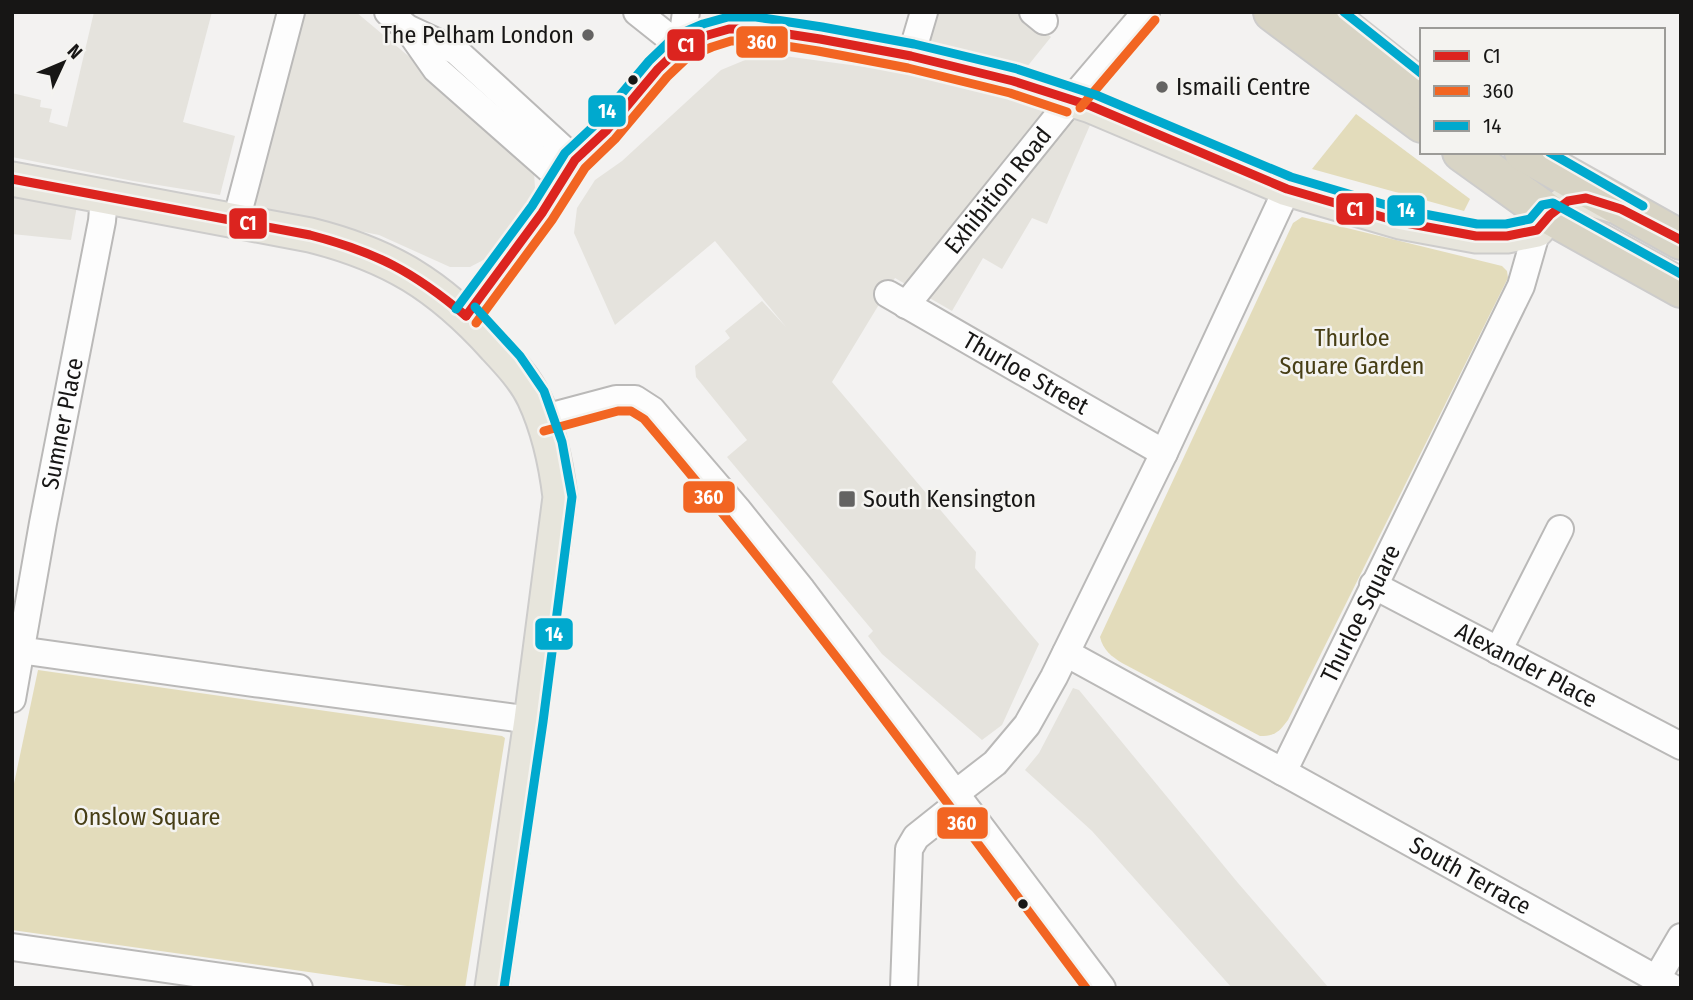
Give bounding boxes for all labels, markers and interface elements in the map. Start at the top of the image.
place label: The Pelham London [381,21,574,49]
line badge: 360 [735,25,789,59]
marker: The Pelham London [580,27,596,43]
north arrow [28,28,98,98]
line badge: C1 [666,28,706,62]
legend [1420,28,1665,154]
text: 360 [746,31,777,54]
text: C1 [678,34,694,57]
text: N [63,39,87,64]
text: C1 [1483,43,1501,69]
unlabelled marker [626,73,640,87]
place label: Ismaili Centre [1176,73,1310,101]
text: 360 [1483,78,1514,104]
marker: Ismaili Centre [1154,79,1170,95]
line badge: 14 [587,94,627,128]
text: 14 [598,100,616,123]
text: 14 [1483,113,1501,139]
street label: Exhibition Road [939,122,1057,259]
line badge: C1 [1335,192,1375,226]
line badge: 14 [1386,194,1426,227]
text: C1 [1347,198,1363,221]
text: 14 [1397,199,1415,222]
line badge: C1 [228,207,268,240]
text: C1 [240,212,256,235]
park label: Thurloe Square Garden [1280,324,1424,380]
street label: Thurloe Street [958,326,1094,421]
street label: Sumner Place [36,355,89,492]
line badge: 360 [682,480,736,514]
place label: South Kensington [863,485,1036,513]
text: 360 [693,486,724,509]
marker: South Kensington [837,489,857,509]
street label: Thurloe Square [1315,540,1406,687]
line badge: 14 [534,617,574,651]
street label: Alexander Place [1451,617,1602,714]
text: 14 [545,623,563,646]
park label: Onslow Square [74,803,220,831]
line badge: 360 [936,806,989,840]
text: 360 [946,812,977,835]
street label: South Terrace [1405,831,1536,920]
unlabelled marker [1016,897,1030,911]

